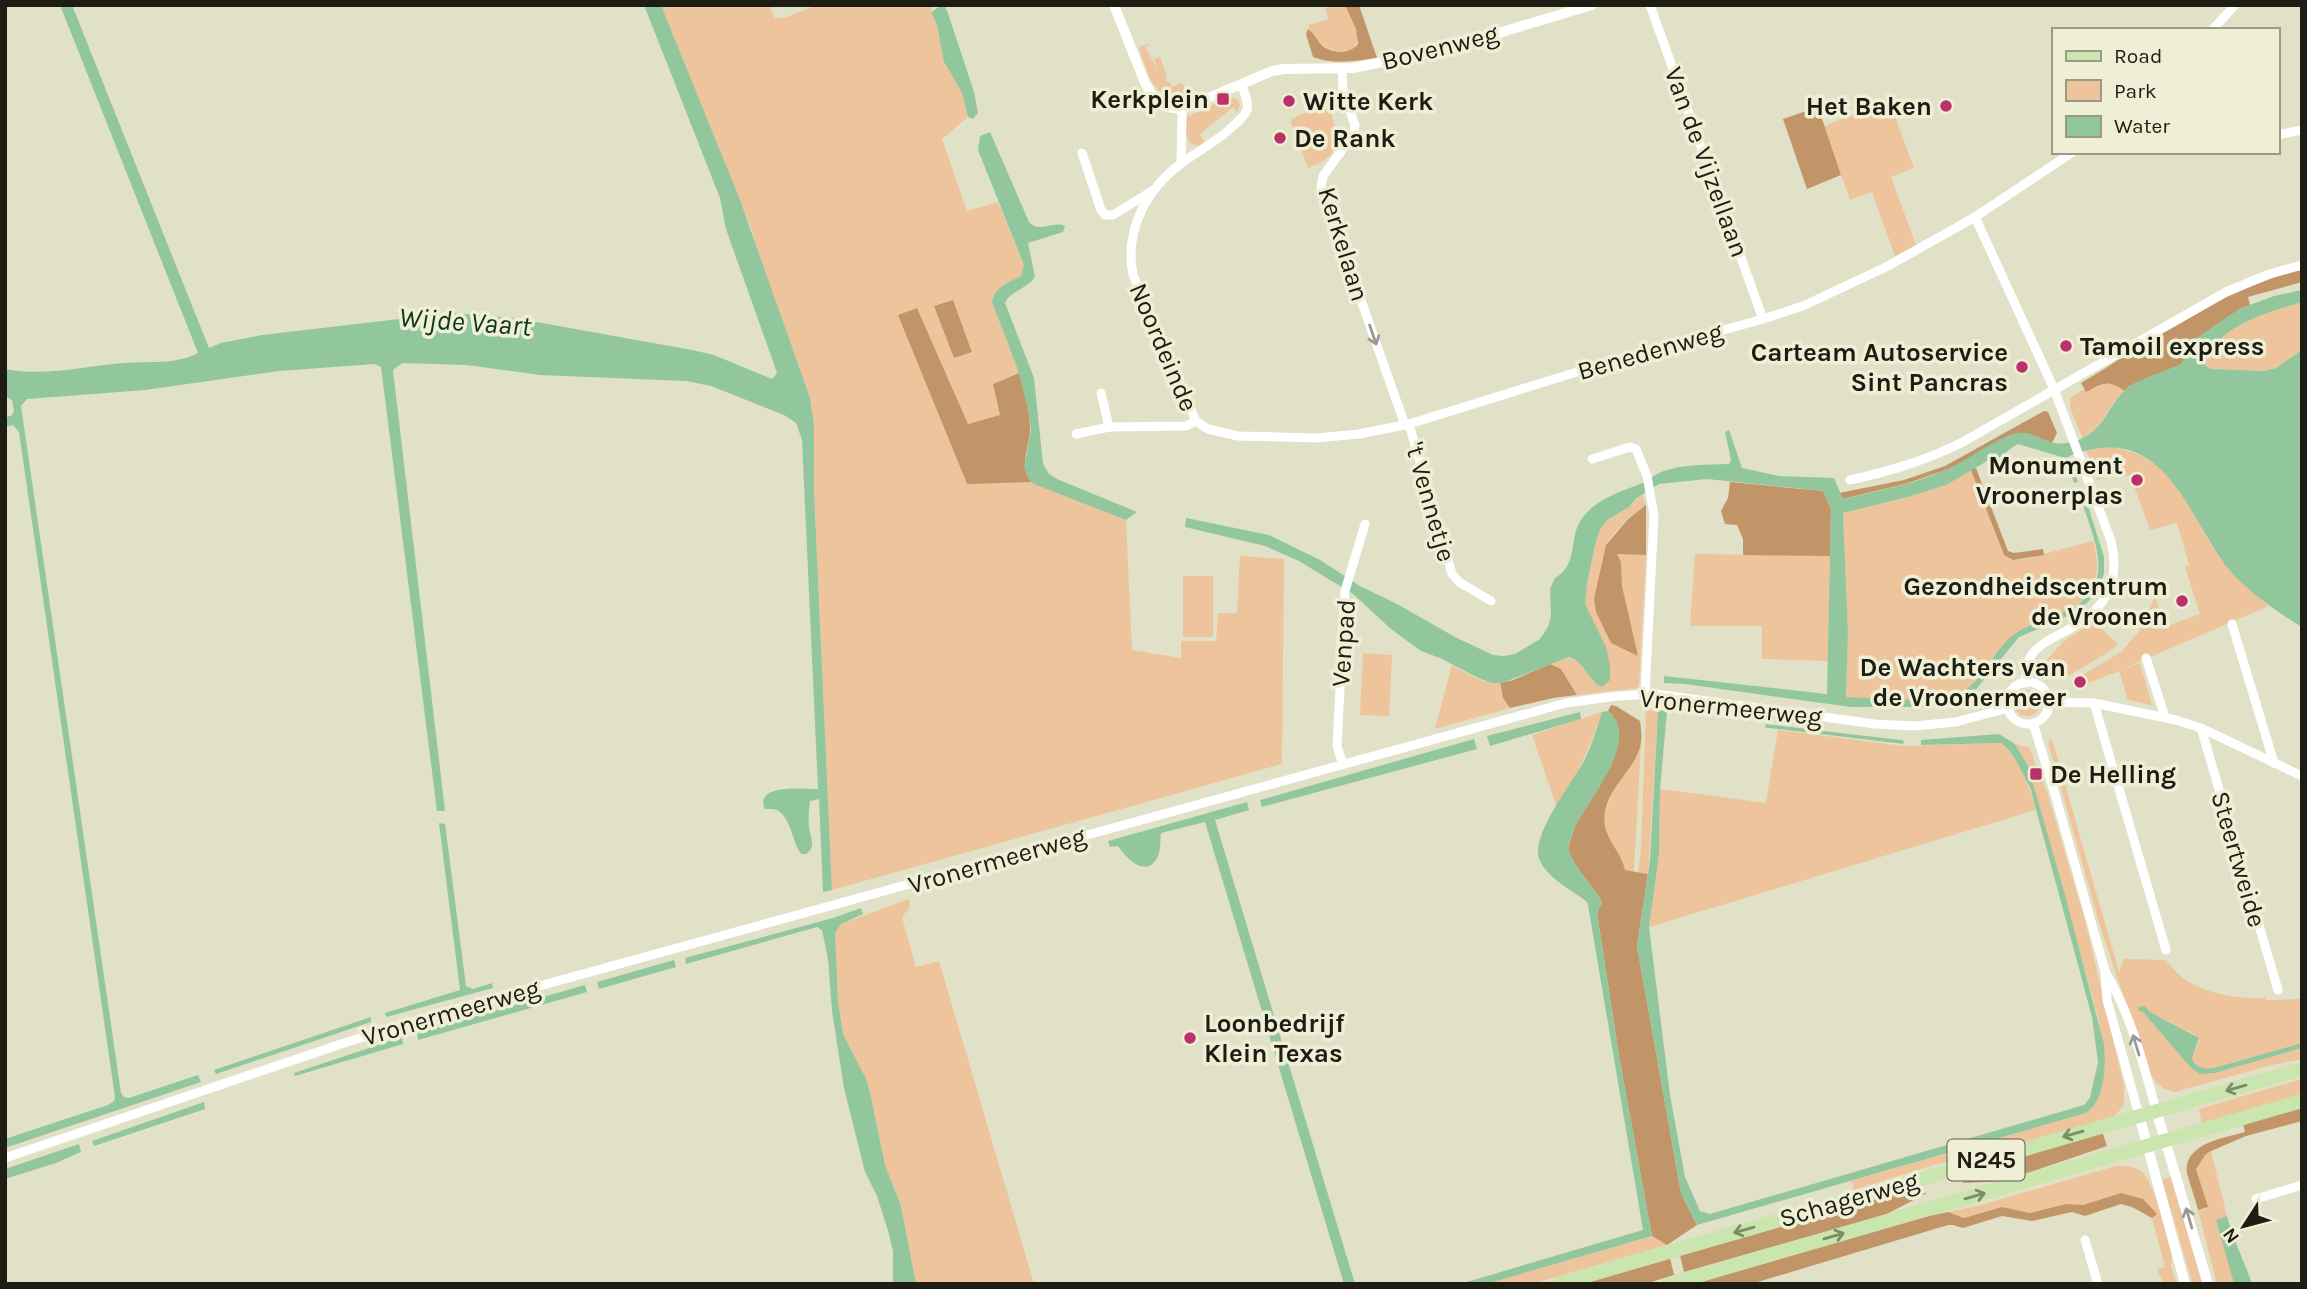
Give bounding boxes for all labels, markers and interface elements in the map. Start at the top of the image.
street label: Bovenweg [1378,18,1502,77]
legend [2052,28,2279,154]
text: Road [2114,44,2162,68]
street label: Van de Vijzellaan [1658,63,1755,261]
text: Park [2114,79,2157,103]
place label: Kerkplein [1090,84,1209,115]
place label: Witte Kerk [1303,86,1433,117]
marker: Kerkplein [1215,91,1231,107]
place label: Het Baken [1806,91,1932,122]
marker: Witte Kerk [1281,93,1297,109]
marker: Het Baken [1938,98,1954,114]
text: Water [2114,114,2170,138]
place label: De Rank [1294,123,1396,154]
marker: De Rank [1272,130,1288,146]
street label: Kerkelaan [1311,183,1376,305]
street label: Noordeinde [1123,278,1204,416]
water label: Wijde Vaart [398,300,533,343]
street label: Benedenweg [1574,316,1727,387]
one-way arrow [1368,324,1381,346]
place label: Tamoil express [2080,331,2264,362]
place label: Carteam Autoservice Sint Pancras [1751,337,2008,398]
marker: Tamoil express [2058,338,2074,354]
marker: Carteam Autoservice Sint Pancras [2014,359,2030,375]
street label: 't Vennetje [1399,439,1462,565]
place label: Monument Vroonerplas [1976,450,2123,511]
marker: Monument Vroonerplas [2129,472,2145,488]
place label: Gezondheidscentrum de Vroonen [1904,571,2168,632]
marker: Gezondheidscentrum de Vroonen [2174,593,2190,609]
street label: Venpad [1325,598,1362,688]
place label: De Wachters van de Vroonermeer [1860,652,2067,713]
marker: De Wachters van de Vroonermeer [2072,674,2088,690]
street label: Vronermeerweg [1638,682,1824,733]
place label: De Helling [2050,759,2176,790]
marker: De Helling [2028,766,2044,782]
street label: Steertweide [2204,788,2273,931]
street label: Vronermeerweg [905,820,1090,901]
street label: Vronermeerweg [359,972,544,1053]
place label: Loonbedrijf Klein Texas [1204,1008,1345,1069]
marker: Loonbedrijf Klein Texas [1182,1030,1198,1046]
one-way arrow [2129,1034,2142,1056]
one-way arrow [2225,1082,2247,1095]
one-way arrow [2063,1129,2085,1142]
road number: N245 [1948,1140,2024,1180]
street label: Schagerweg [1776,1165,1923,1234]
one-way arrow [1964,1188,1986,1201]
north arrow [2209,1191,2279,1261]
one-way arrow [2182,1207,2195,1229]
text: N [2218,1223,2244,1247]
one-way arrow [1733,1224,1755,1237]
one-way arrow [1823,1229,1845,1242]

